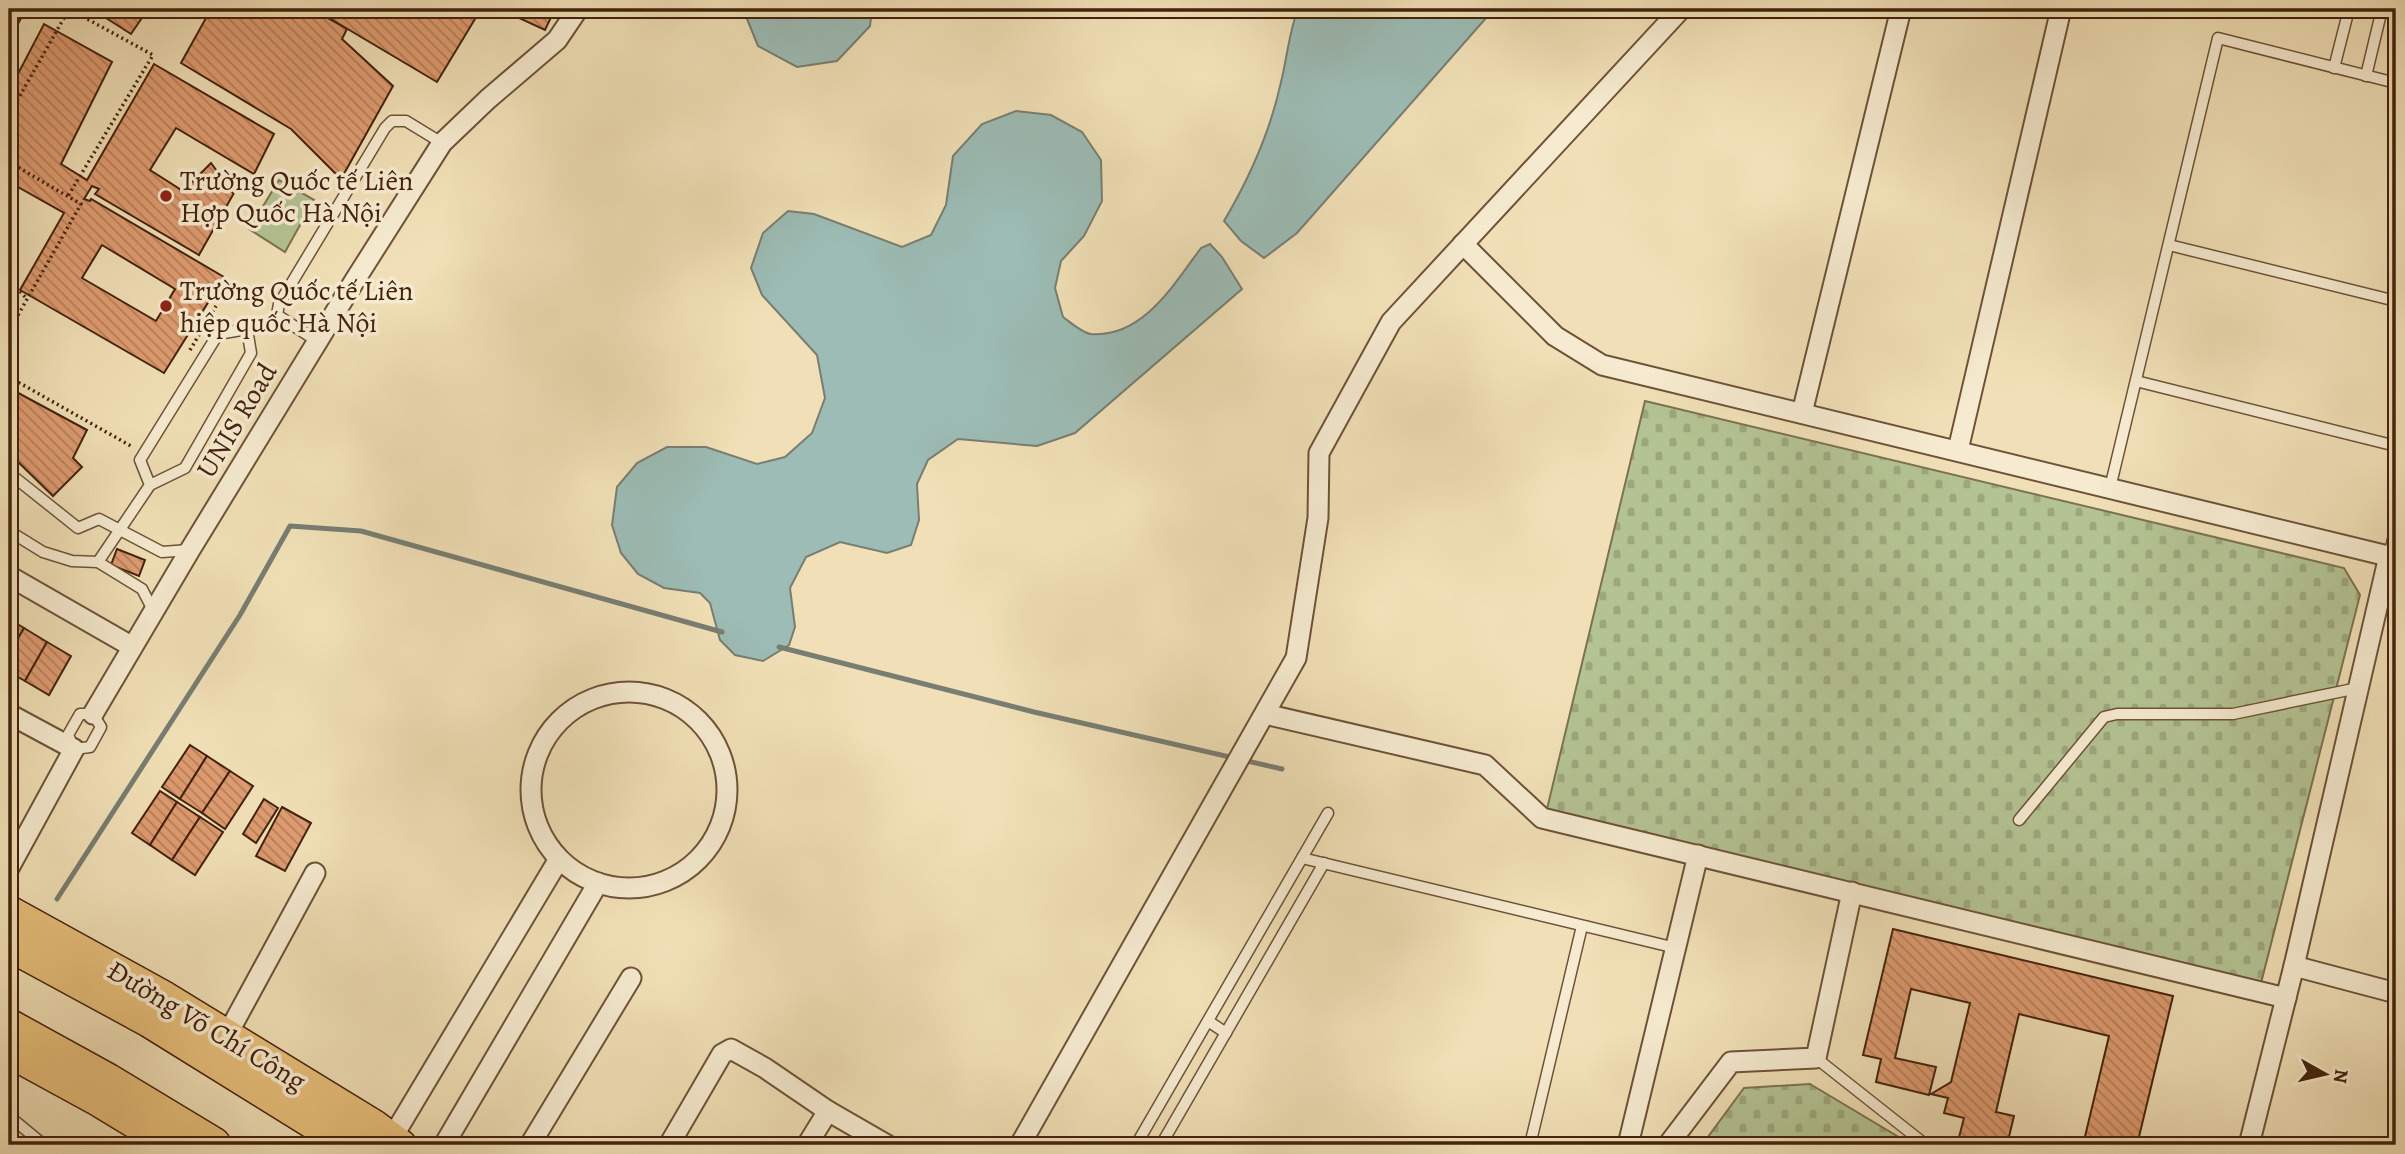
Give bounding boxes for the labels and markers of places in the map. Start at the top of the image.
place label: Trường Quốc tế Liên Hợp Quốc Hà Nội [180,162,413,232]
marker: Trường Quốc tế Liên Hợp Quốc Hà Nội [158,188,174,204]
place label: Trường Quốc tế Liên hiệp quốc Hà Nội [180,272,413,342]
marker: Trường Quốc tế Liên hiệp quốc Hà Nội [158,298,174,314]

